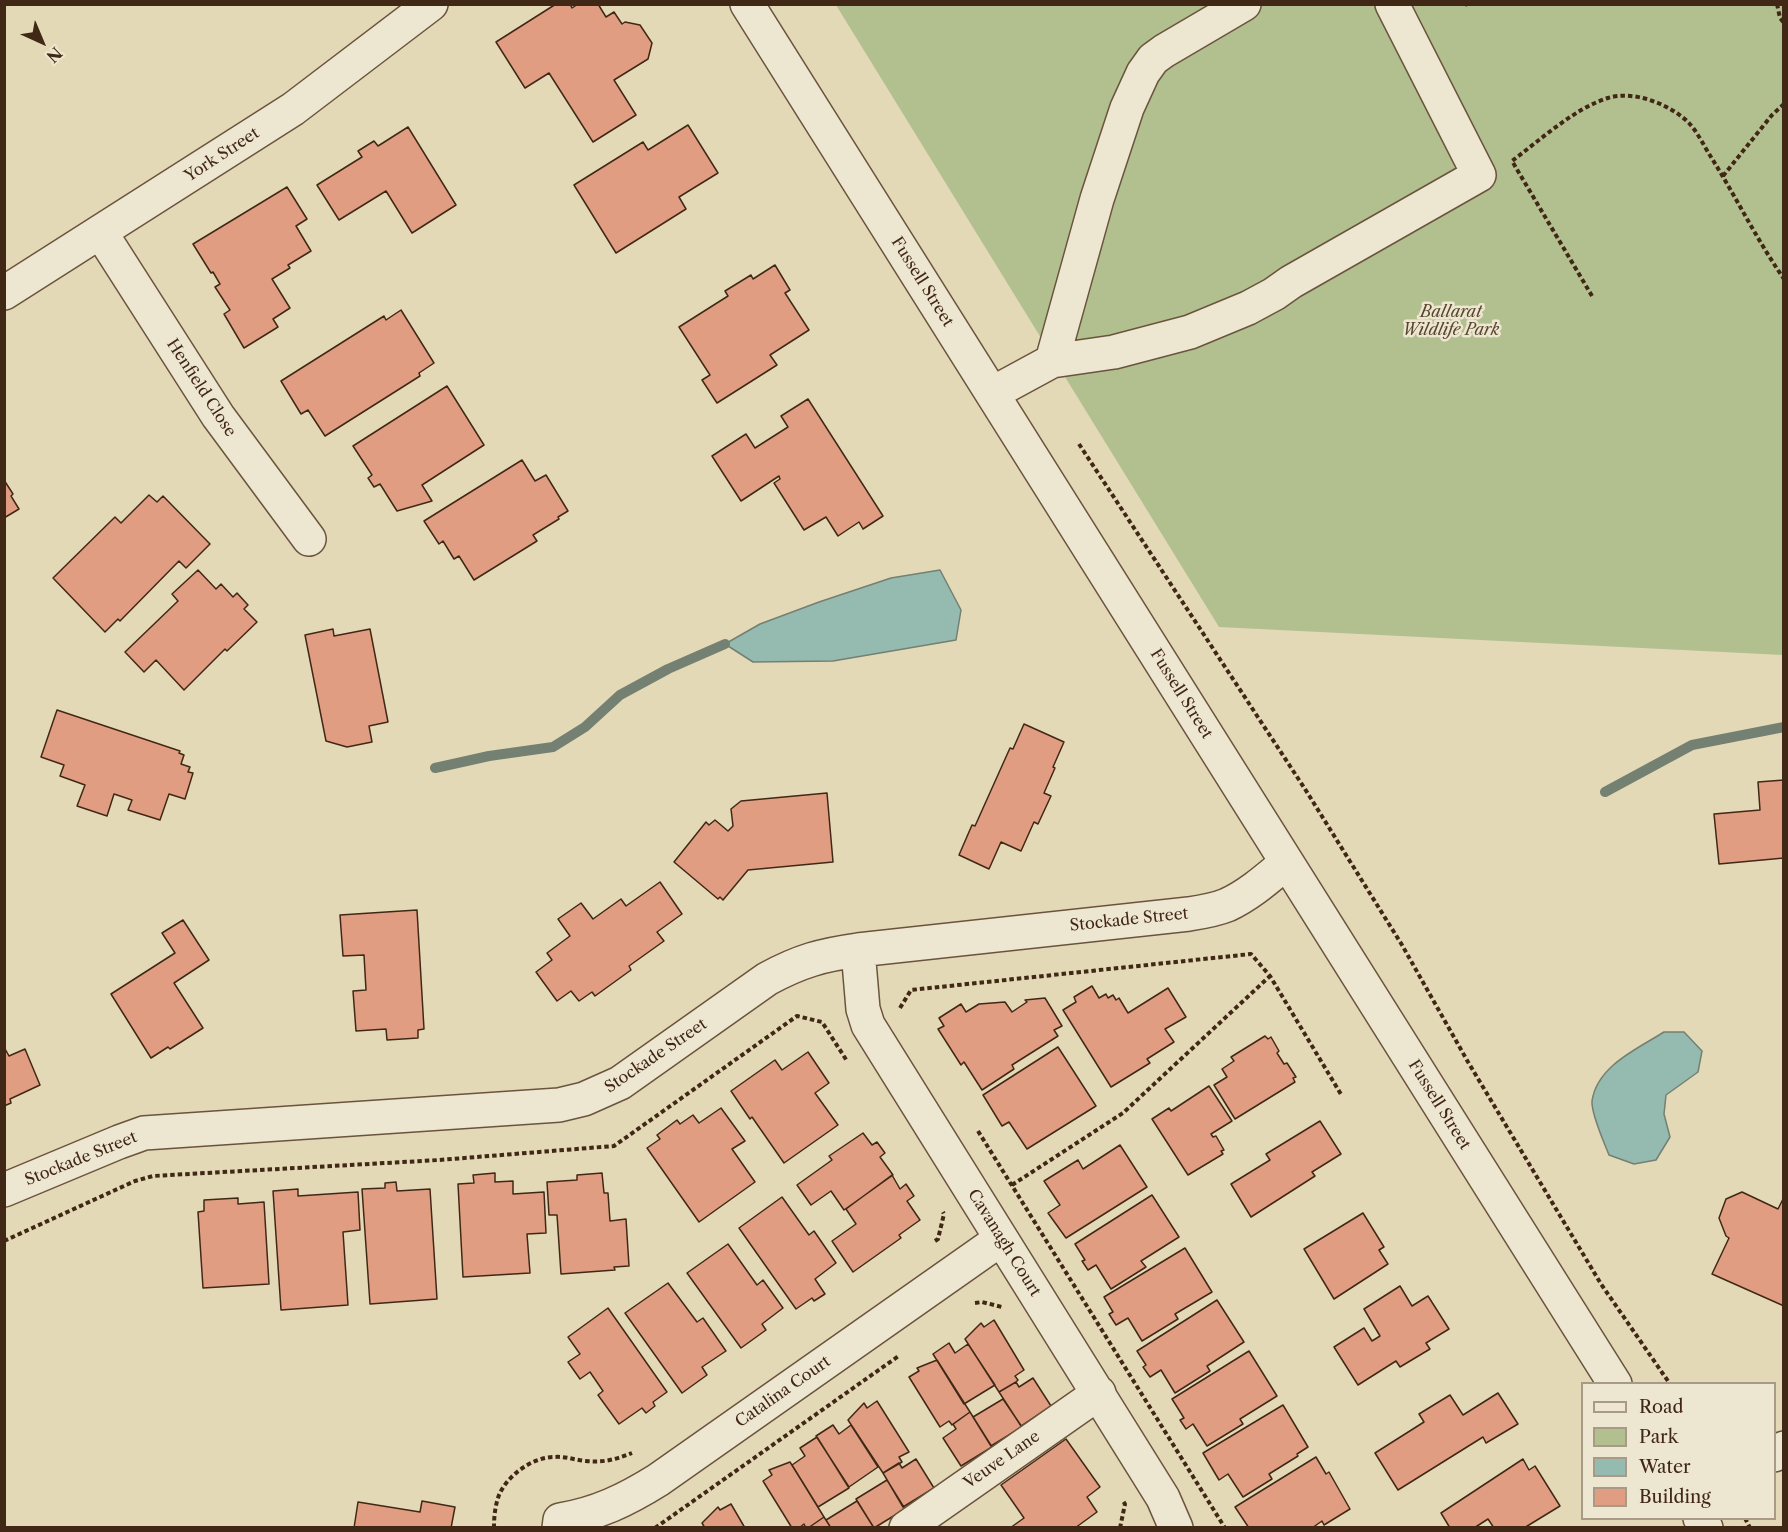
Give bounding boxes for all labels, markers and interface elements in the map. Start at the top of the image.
north arrow [12,12,72,72]
text: N [43,43,66,67]
street label: York Street [181,124,263,186]
street label: Fussell Street [887,234,957,330]
park label: Ballarat Wildlife Park [1403,302,1499,340]
street label: Henfield Close [162,335,240,441]
street label: Fussell Street [1146,646,1216,742]
street label: Stockade Street [1069,904,1189,936]
street label: Stockade Street [601,1015,711,1097]
street label: Fussell Street [1404,1057,1474,1153]
street label: Stockade Street [22,1128,140,1190]
street label: Cavanagh Court [963,1186,1045,1300]
street label: Catalina Court [732,1352,834,1432]
legend [1581,1382,1776,1520]
text: Road [1639,1396,1684,1418]
text: Park [1639,1426,1678,1448]
street label: Veuve Lane [960,1427,1044,1493]
text: Water [1639,1456,1691,1478]
text: Building [1639,1486,1711,1508]

